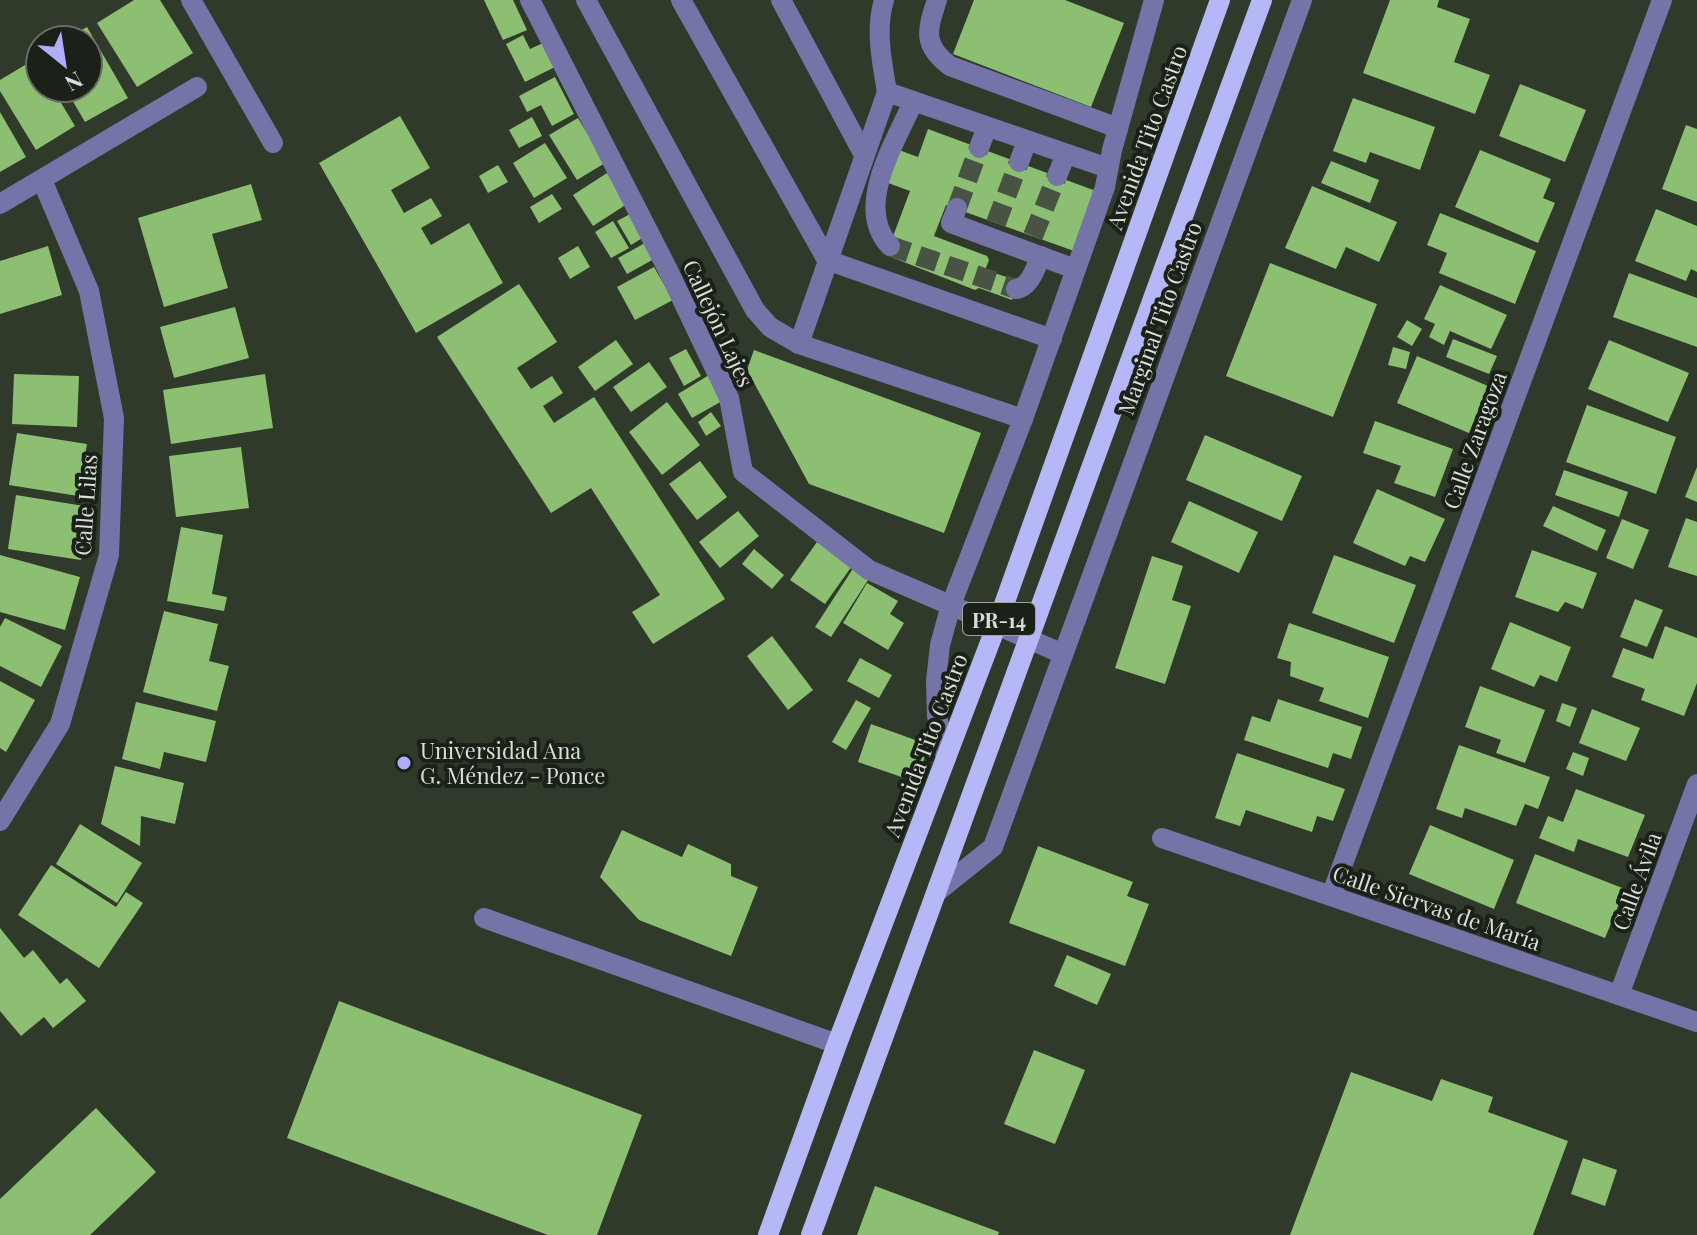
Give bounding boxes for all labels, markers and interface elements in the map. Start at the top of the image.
north arrow [24,24,104,104]
street label: Avenida Tito Castro [1098,41,1193,234]
text: N [60,65,89,99]
street label: Marginal Tito Castro [1110,217,1208,419]
street label: Callejón Lajes [676,255,762,391]
street label: Calle Zaragoza [1435,367,1513,513]
street label: Calle Lilas [66,453,104,557]
road number: PR-14 [963,603,1035,635]
street label: Avenida Tito Castro [876,649,974,842]
place label: Universidad Ana G. Méndez - Ponce [420,735,605,790]
marker: Universidad Ana G. Méndez - Ponce [395,754,413,772]
street label: Calle Ávila [1604,828,1668,934]
street label: Calle Siervas de María [1329,857,1545,957]

